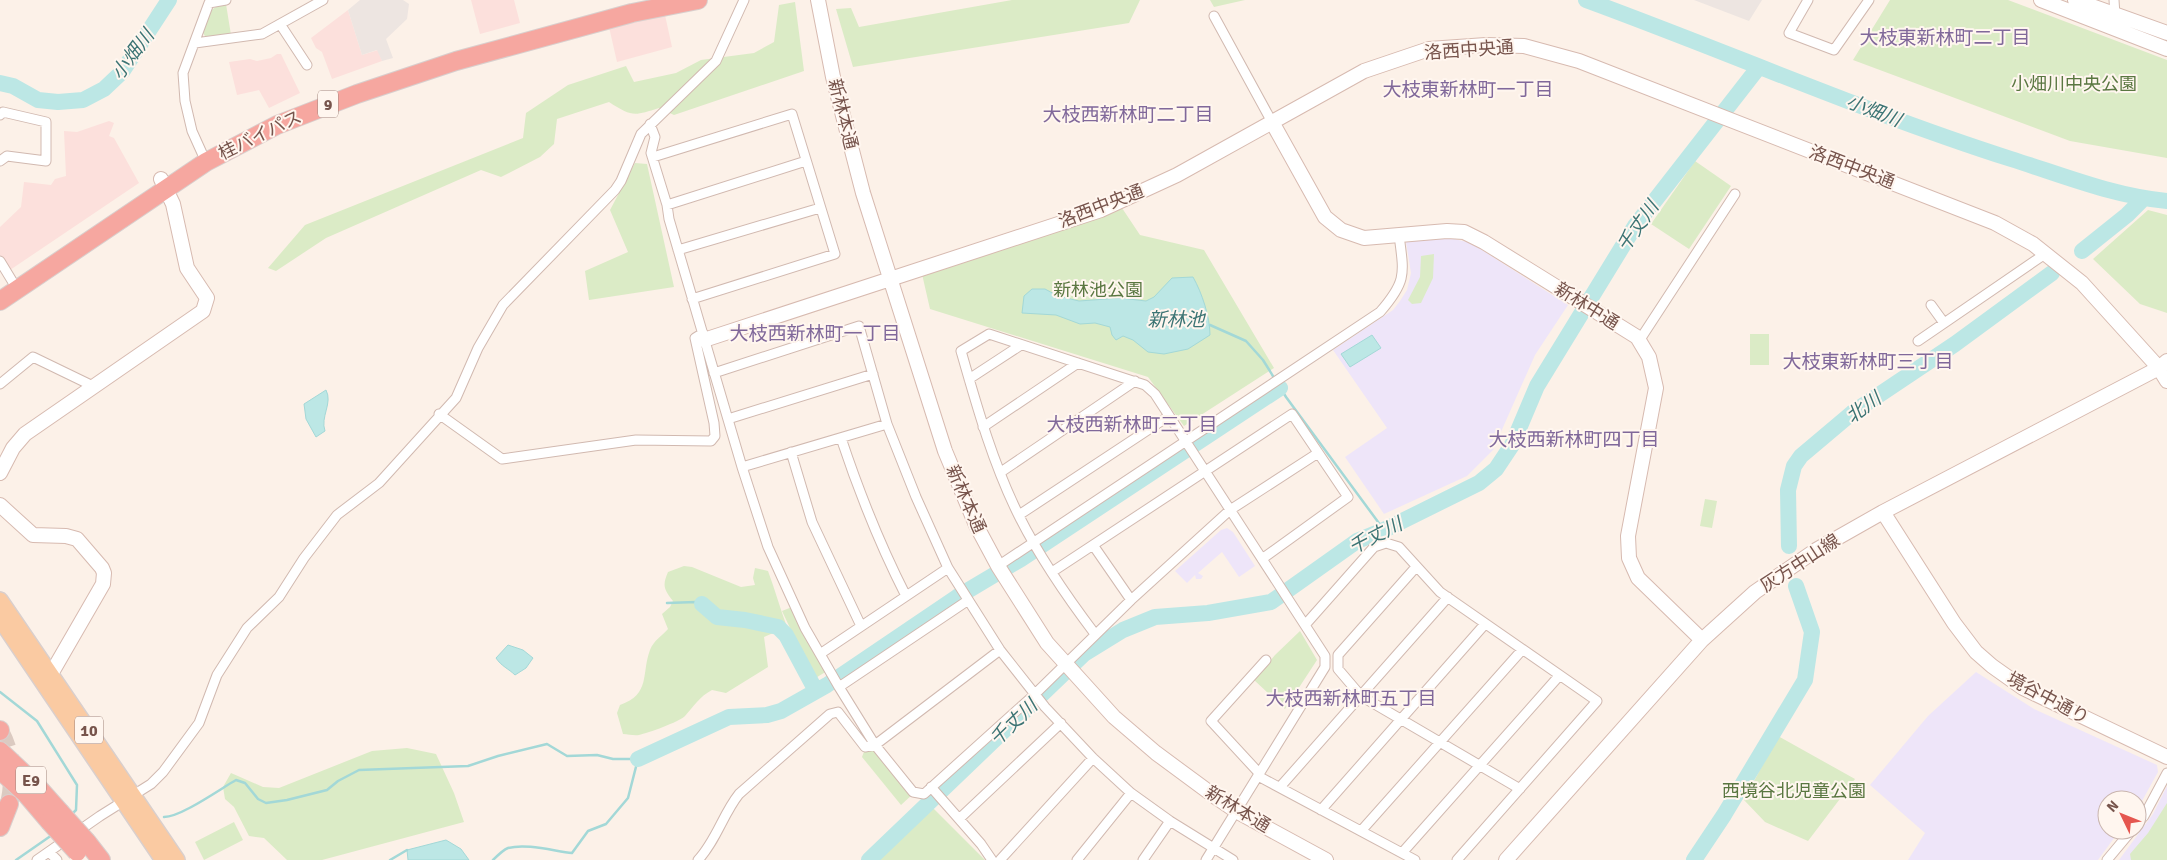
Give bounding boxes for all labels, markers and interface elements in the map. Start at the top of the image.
water label: 小畑川 [106,23,161,85]
district label: 大枝東新林町二丁目 [1859,26,2031,50]
street label: 洛西中央通 [1423,36,1515,64]
park label: 小畑川中央公園 [2011,73,2137,95]
street label: 新林本通 [824,76,862,152]
district label: 大枝東新林町一丁目 [1382,78,1554,102]
road number: 9 [318,90,338,118]
water label: 小畑川 [1843,90,1906,133]
district label: 大枝西新林町二丁目 [1042,103,1214,127]
street label: 桂バイパス [215,105,305,165]
street label: 洛西中央通 [1806,141,1898,193]
street label: 洛西中央通 [1055,180,1147,232]
water label: 千丈川 [1612,195,1665,257]
street label: 新林中通 [1551,278,1623,334]
park label: 新林池公園 [1053,279,1143,301]
water label: 新林池 [1147,308,1206,332]
district label: 大枝西新林町一丁目 [729,322,901,346]
district label: 大枝東新林町三丁目 [1782,350,1954,374]
water label: 北川 [1841,386,1888,429]
district label: 大枝西新林町三丁目 [1046,413,1218,437]
district label: 大枝西新林町四丁目 [1488,428,1660,452]
street label: 新林本通 [941,462,991,536]
water label: 千丈川 [1345,511,1408,560]
street label: 灰方中山線 [1756,529,1844,597]
street label: 境谷中通り [2003,667,2093,729]
district label: 大枝西新林町五丁目 [1265,687,1437,711]
water label: 千丈川 [985,693,1044,751]
road number: 10 [75,716,103,744]
road number: E9 [16,766,46,794]
park label: 西境谷北児童公園 [1722,780,1866,802]
street label: 新林本通 [1201,781,1275,837]
north arrow [2097,790,2147,840]
text: N [2103,797,2122,816]

